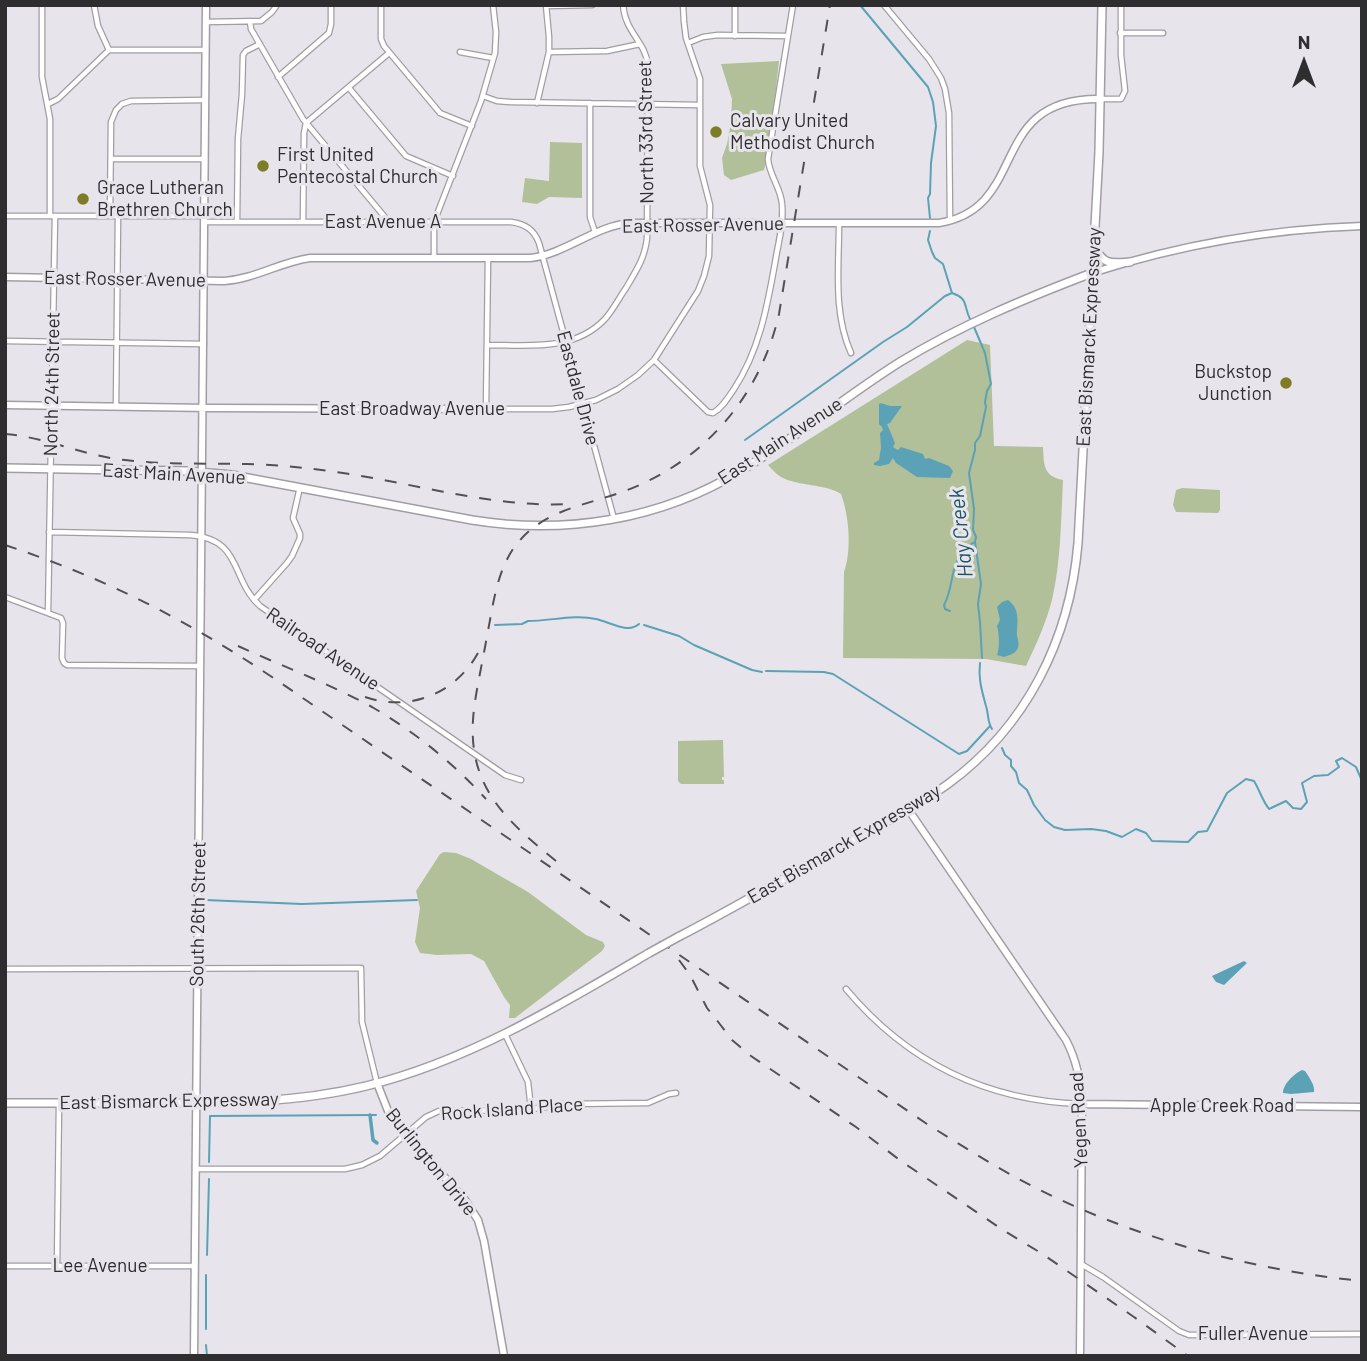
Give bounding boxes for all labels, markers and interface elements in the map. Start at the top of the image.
north arrow [1269,28,1339,98]
text: N [1298,30,1310,53]
street label: North 33rd Street [633,60,659,204]
place label: Calvary United Methodist Church [730,110,875,154]
marker: Calvary United Methodist Church [708,124,724,140]
place label: First United Pentecostal Church [277,144,438,188]
marker: First United Pentecostal Church [255,158,271,174]
place label: Grace Lutheran Brethren Church [97,177,233,221]
marker: Grace Lutheran Brethren Church [75,191,91,207]
street label: East Avenue A [325,211,441,233]
street label: East Rosser Avenue [622,212,784,238]
street label: East Bismarck Expressway [1072,227,1106,447]
street label: East Rosser Avenue [44,266,206,292]
street label: North 24th Street [39,311,65,457]
street label: Eastdale Drive [552,328,604,448]
place label: Buckstop Junction [1194,361,1272,405]
marker: Buckstop Junction [1278,375,1294,391]
street label: East Main Avenue [714,392,846,490]
street label: East Broadway Avenue [319,398,505,420]
street label: East Main Avenue [102,459,246,489]
water label: Hay Creek [944,487,978,579]
street label: Railroad Avenue [262,603,384,695]
street label: East Bismarck Expressway [743,779,945,909]
street label: South 26th Street [185,841,211,987]
street label: Yegen Road [1065,1071,1093,1169]
street label: East Bismarck Expressway [59,1088,279,1114]
street label: Rock Island Place [440,1093,584,1125]
street label: Apple Creek Road [1150,1095,1294,1117]
street label: Burlington Drive [381,1104,481,1220]
street label: Lee Avenue [52,1255,148,1277]
street label: Fuller Avenue [1198,1323,1308,1345]

